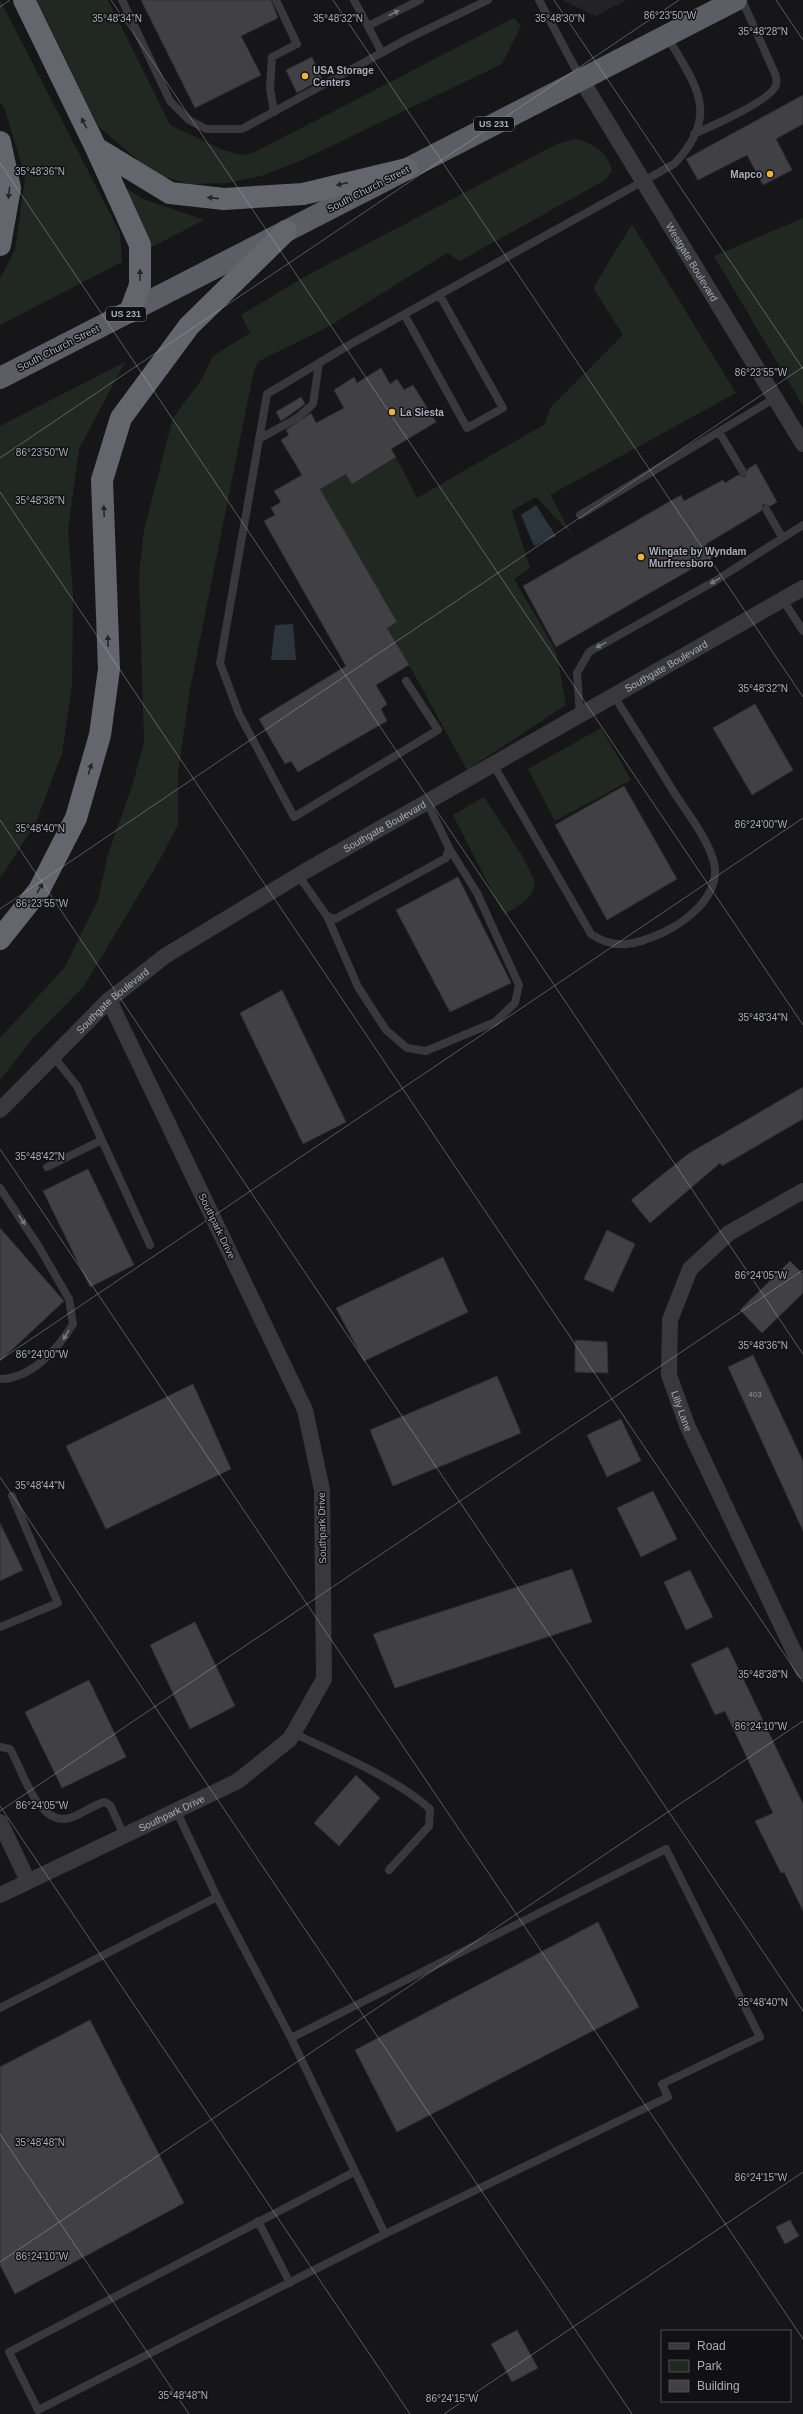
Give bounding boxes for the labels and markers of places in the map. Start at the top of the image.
place label: USA Storage Centers [313,65,374,88]
marker: USA Storage Centers [300,71,310,81]
place label: Mapco [730,169,762,180]
marker: Mapco [765,169,775,179]
marker: La Siesta [387,407,397,417]
place label: La Siesta [400,407,444,418]
place label: Wingate by Wyndam Murfreesboro [649,546,747,569]
marker: Wingate by Wyndam Murfreesboro [636,552,646,562]

